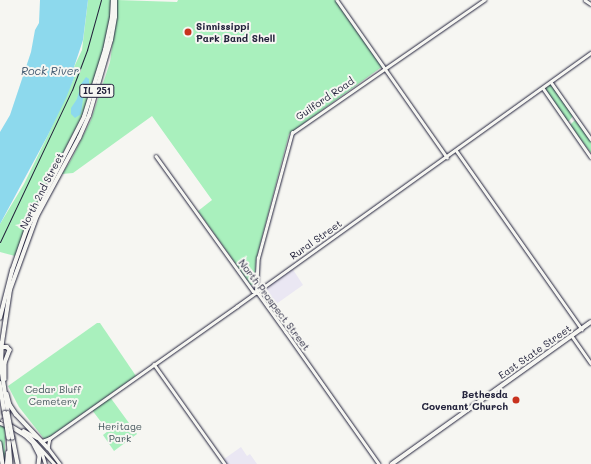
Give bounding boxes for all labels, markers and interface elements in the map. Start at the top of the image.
place label: Sinnissippi Park Band Shell [196,20,275,44]
marker: Sinnissippi Park Band Shell [183,27,193,37]
water label: Rock River [21,64,79,78]
street label: Guilford Road [294,75,356,123]
road number: IL 251 [79,84,115,98]
street label: North 2nd Street [18,151,66,231]
street label: Rural Street [288,218,344,262]
street label: North Prospect Street [236,257,312,353]
street label: East State Street [496,322,574,382]
park label: Cedar Bluff Cemetery [25,383,81,406]
place label: Bethesda Covenant Church [422,388,508,412]
marker: Bethesda Covenant Church [511,395,521,405]
park label: Heritage Park [98,420,142,444]

